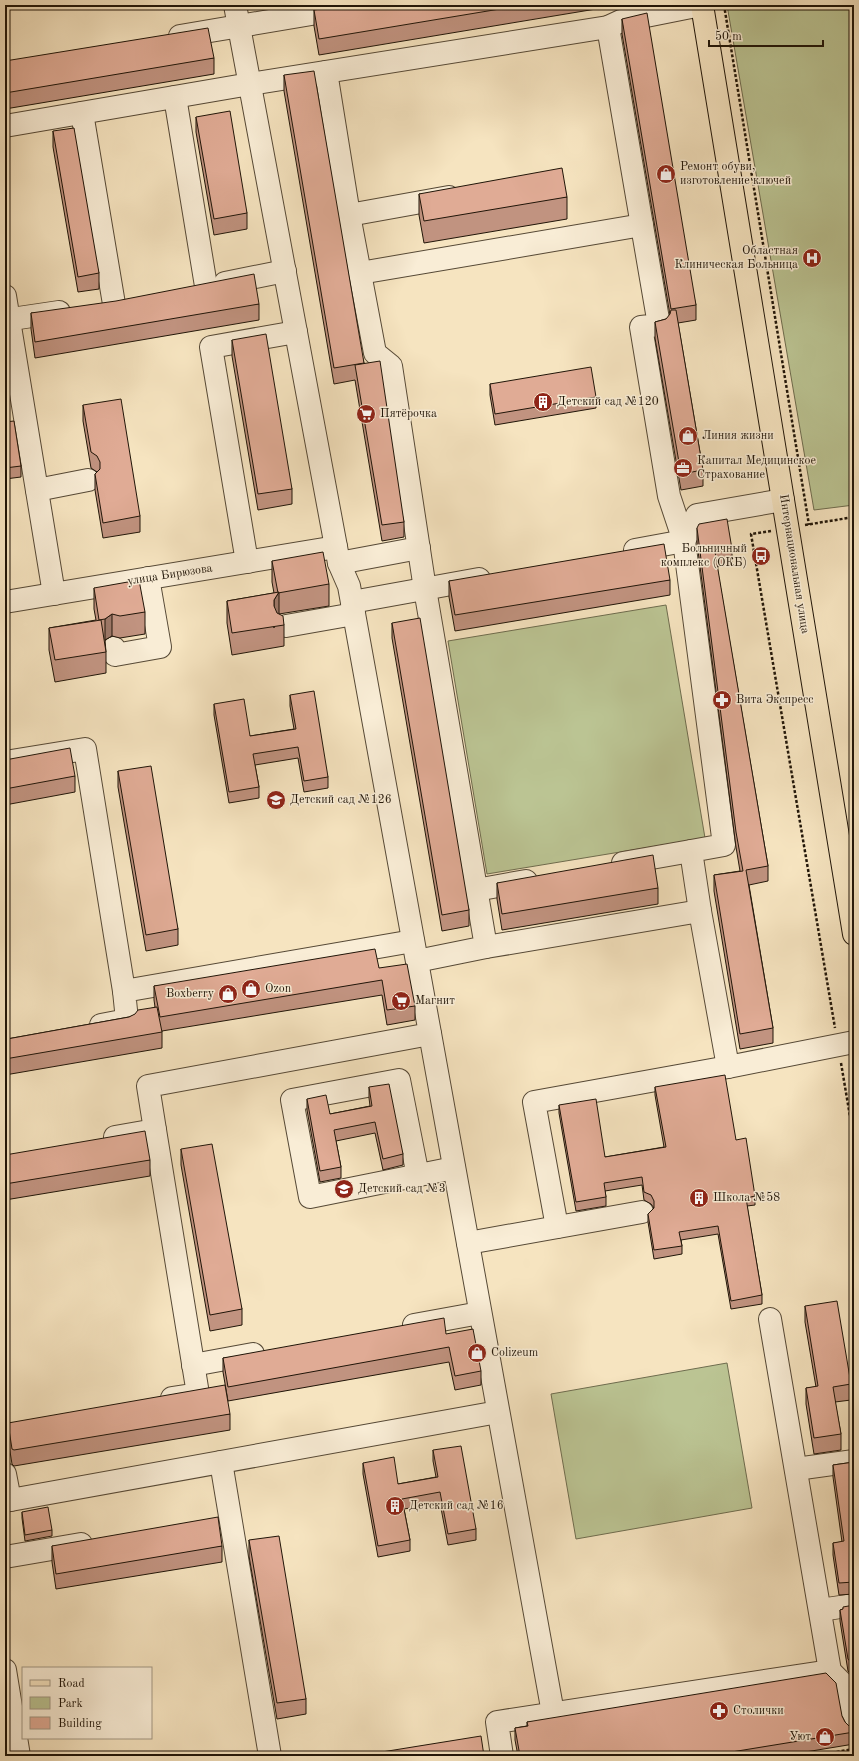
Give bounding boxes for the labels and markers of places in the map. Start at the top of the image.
place label: Ремонт обуви, изготовление ключей [680,161,791,187]
shop icon: Ремонт обуви, изготовление ключей [655,163,677,185]
place label: Областная Клиническая Больница [674,245,798,271]
hospital icon: Областная Клиническая Больница [801,247,823,269]
building icon: Детский сад №120 [532,391,554,413]
place label: Детский сад №120 [557,396,659,408]
supermarket icon: Пятёрочка [355,403,377,425]
place label: Пятёрочка [380,408,437,420]
shop icon: Линия жизни [677,425,699,447]
place label: Линия жизни [702,430,774,442]
place label: Капитал Медицинское Страхование [697,455,816,481]
office icon: Капитал Медицинское Страхование [672,457,694,479]
place label: Больничный комплекс (ОКБ) [661,543,747,569]
bus stop icon: Больничный комплекс (ОКБ) [750,545,772,567]
pharmacy icon: Вита Экспресс [711,689,733,711]
place label: Вита Экспресс [736,694,813,706]
school or university icon: Детский сад №126 [265,789,287,811]
place label: Детский сад №126 [290,794,392,806]
shop icon: Ozon [240,978,262,1000]
shop icon: Boxberry [217,983,239,1005]
place label: Ozon [265,983,292,995]
place label: Boxberry [166,988,215,1000]
supermarket icon: Магнит [390,990,412,1012]
place label: Магнит [415,995,455,1007]
school or university icon: Детский сад №3 [333,1178,355,1200]
place label: Детский сад №3 [358,1183,446,1195]
building icon: Школа №58 [688,1187,710,1209]
place label: Школа №58 [713,1191,780,1204]
shop icon: Colizeum [466,1342,488,1364]
place label: Colizeum [491,1347,539,1359]
building icon: Детский сад №16 [384,1495,406,1517]
place label: Детский сад №16 [409,1500,504,1512]
pharmacy icon: Столички [708,1700,730,1722]
place label: Столички [733,1705,784,1717]
shop icon: Уют [814,1726,836,1748]
place label: Уют [789,1731,811,1743]

